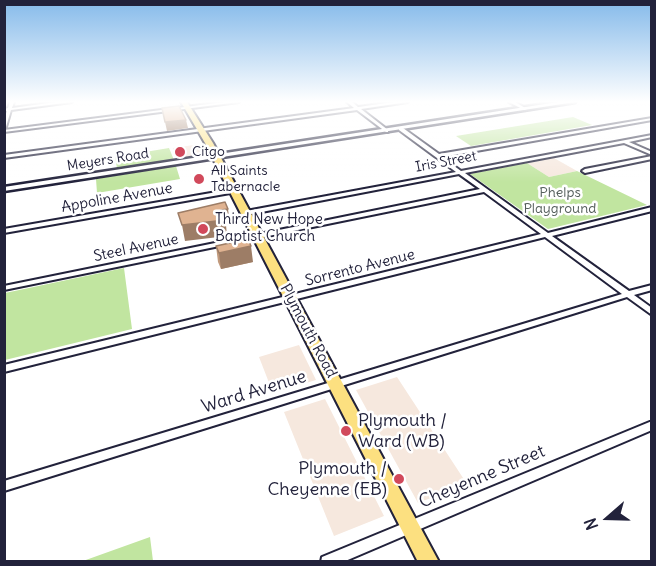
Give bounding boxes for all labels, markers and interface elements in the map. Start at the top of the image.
place label: Citgo [192,144,225,160]
street label: Meyers Road [66,145,150,175]
marker: Citgo [173,145,187,159]
street label: Iris Street [414,148,478,176]
place label: All Saints Tabernacle [211,163,280,196]
marker: All Saints Tabernacle [192,172,206,186]
street label: Appoline Avenue [60,179,174,217]
park label: Phelps Playground [523,185,597,218]
place label: Third New Hope Baptist Church [215,211,323,246]
marker: Third New Hope Baptist Church [196,222,210,236]
street label: Steel Avenue [92,230,180,266]
street label: Sorrento Avenue [303,246,417,290]
street label: Plymouth Road [276,281,340,381]
street label: Ward Avenue [199,366,309,418]
place label: Plymouth / Ward (WB) [358,410,447,452]
marker: Plymouth / Ward (WB) [339,424,353,438]
street label: Cheyenne Street [416,441,548,513]
place label: Plymouth / Cheyenne (EB) [267,458,387,500]
marker: Plymouth / Cheyenne (EB) [392,472,406,486]
north arrow [578,488,638,548]
text: N [580,516,602,533]

